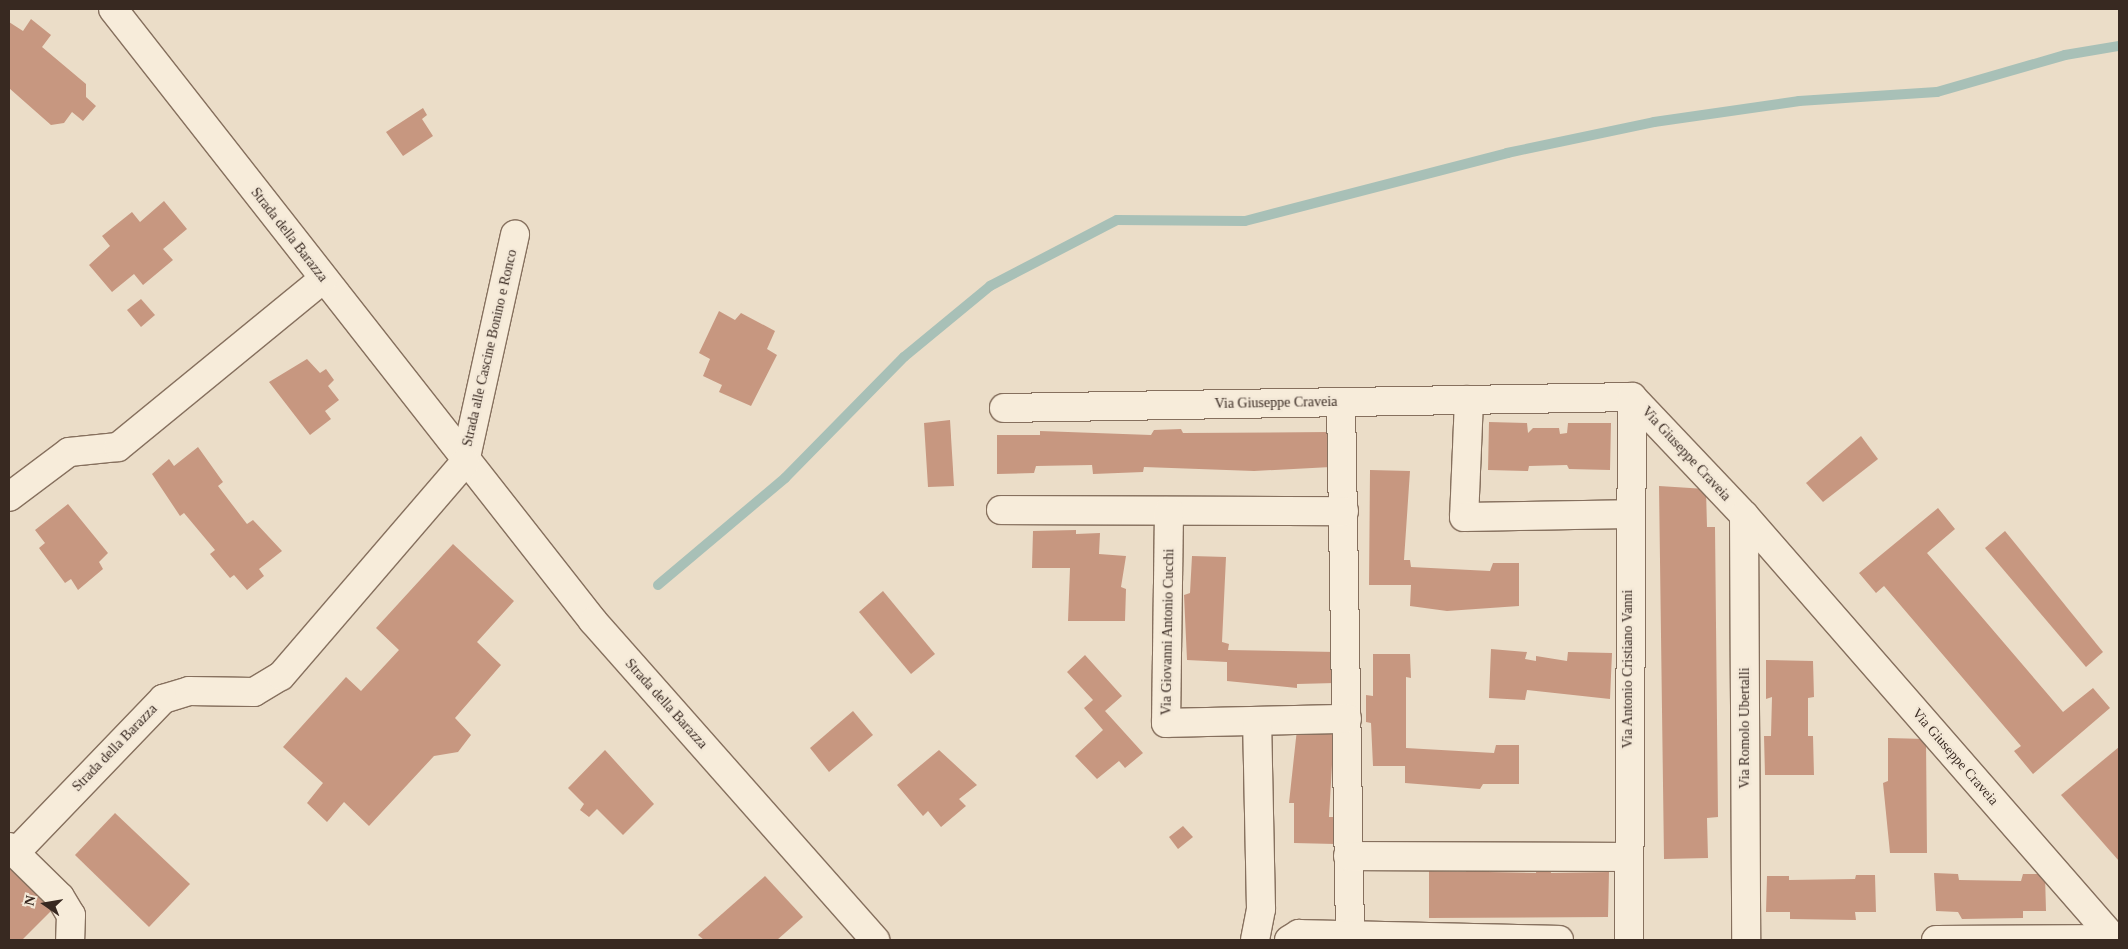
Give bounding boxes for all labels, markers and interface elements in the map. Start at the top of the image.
street label: Strada della Barazza [247,185,331,285]
street label: Strada alle Cascine Bonino e Ronco [459,248,521,448]
street label: Via Giuseppe Craveia [1214,394,1338,412]
street label: Via Giuseppe Craveia [1638,403,1734,505]
street label: Via Giovanni Antonio Cucchi [1158,548,1178,716]
street label: Via Antonio Cristiano Vanni [1620,589,1636,749]
street label: Strada della Barazza [621,656,711,752]
street label: Via Romolo Ubertalli [1737,667,1753,789]
street label: Strada della Barazza [69,701,161,795]
street label: Via Giuseppe Craveia [1908,705,2002,809]
north arrow [20,879,70,929]
text: N [21,894,38,907]

